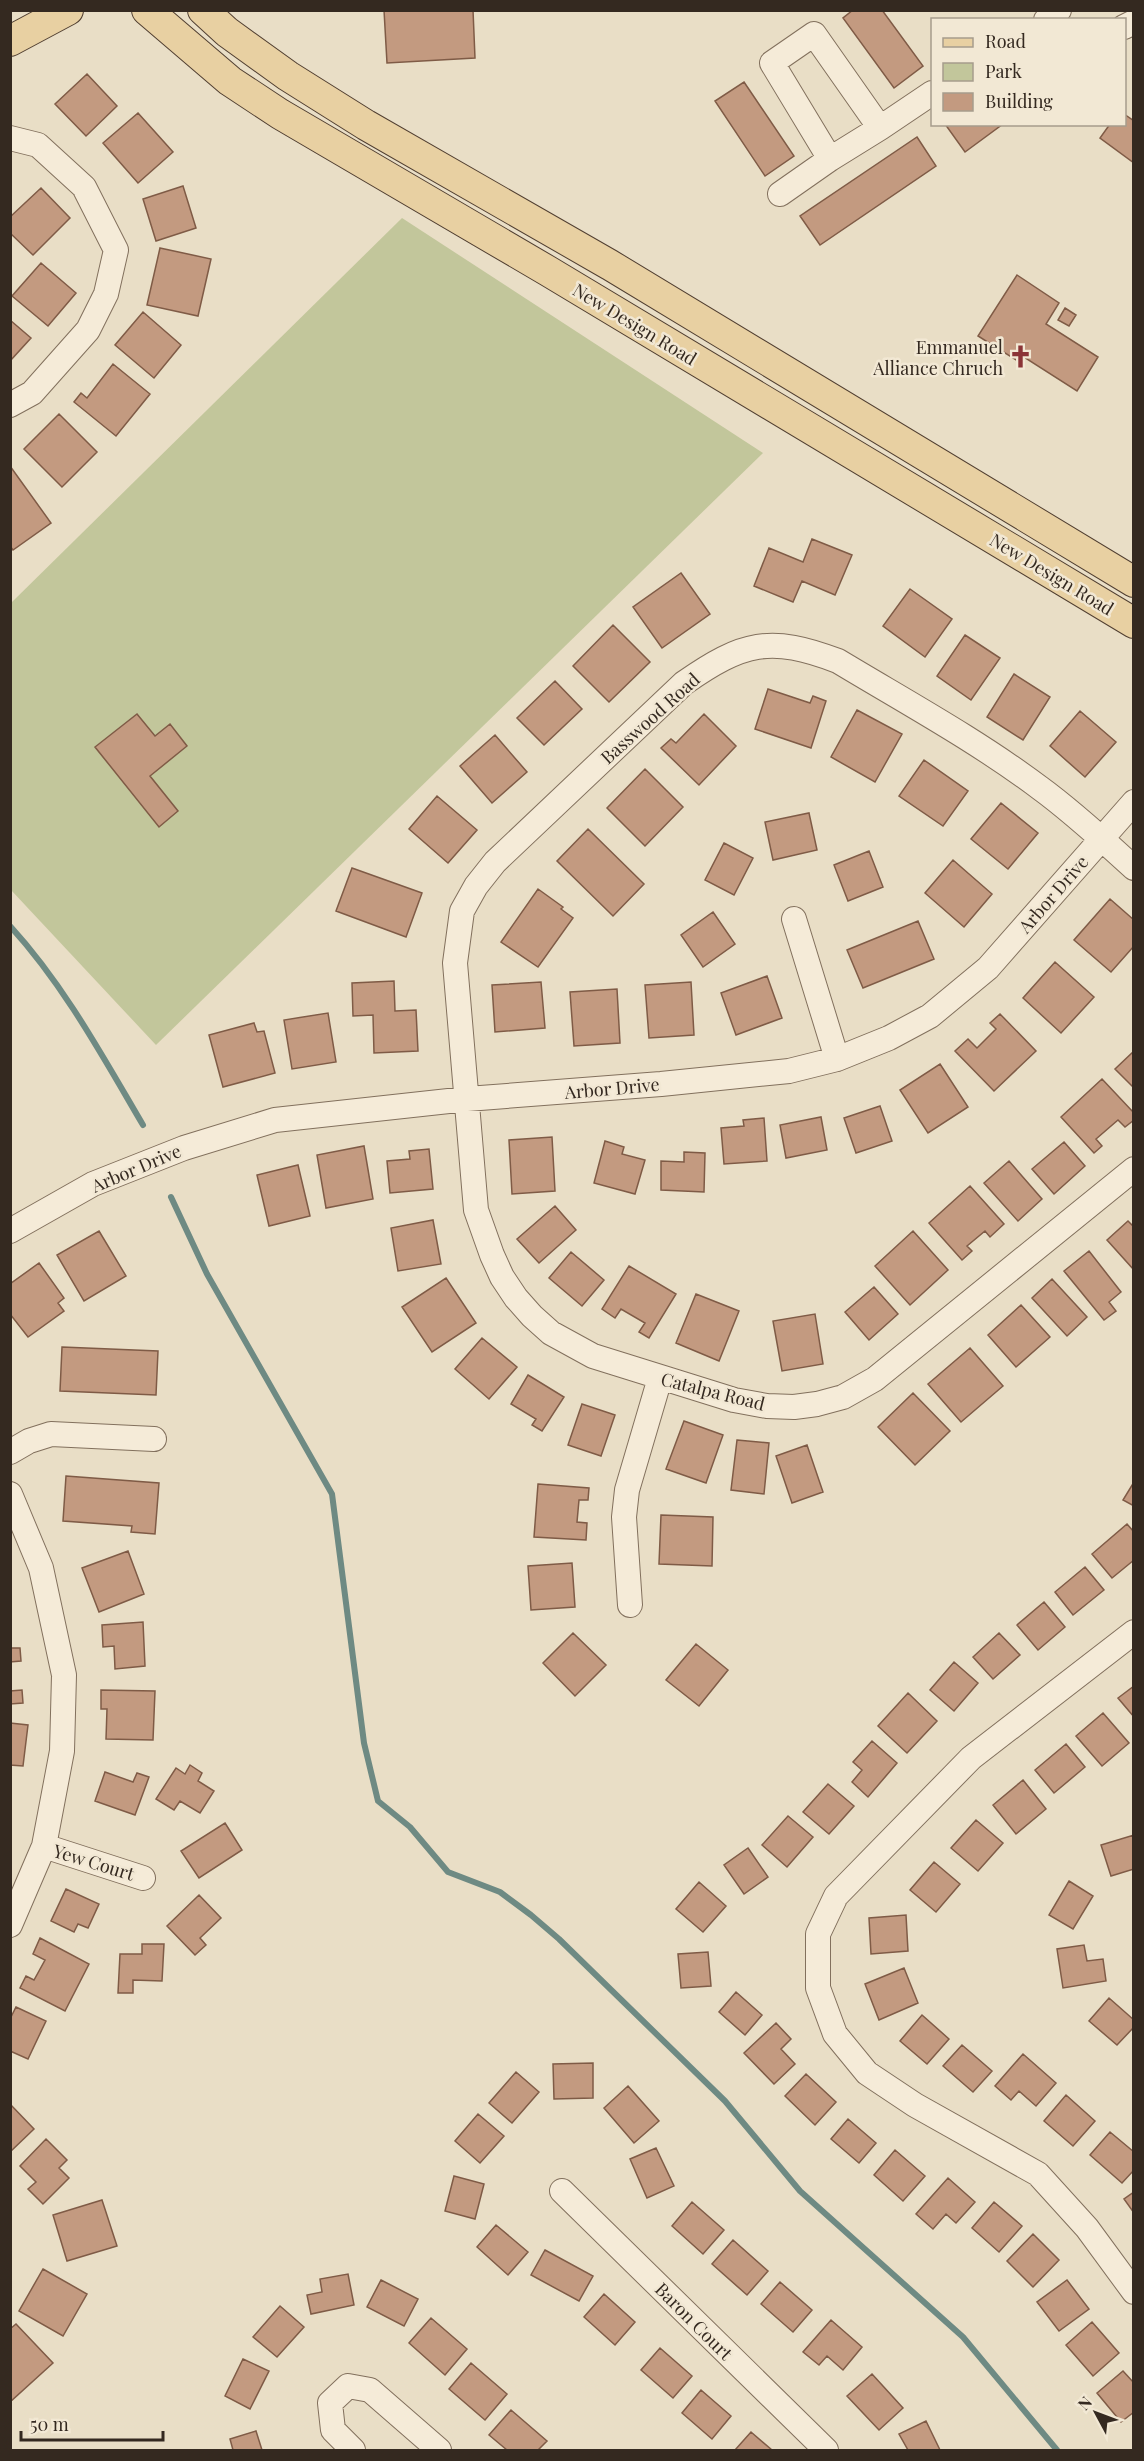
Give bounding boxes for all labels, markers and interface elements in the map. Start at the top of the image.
legend [931,18,1126,126]
text: Road [985,29,1026,53]
text: Park [985,59,1022,83]
text: Building [985,89,1053,113]
street label: New Design Road [569,278,702,371]
place label: Emmanuel Alliance Chruch [872,335,1003,380]
church icon: Emmanuel Alliance Chruch [1008,344,1034,370]
street label: New Design Road [986,528,1119,621]
street label: Basswood Road [595,667,705,769]
street label: Arbor Drive [1012,850,1093,939]
street label: Arbor Drive [563,1072,660,1104]
street label: Arbor Drive [87,1138,184,1198]
street label: Catalpa Road [658,1366,768,1416]
street label: Yew Court [50,1838,138,1886]
street label: Baron Court [650,2277,738,2365]
north arrow [1066,2383,1126,2443]
text: N [1073,2391,1096,2414]
scale bar [21,2404,164,2442]
text: 50 m [30,2412,69,2436]

